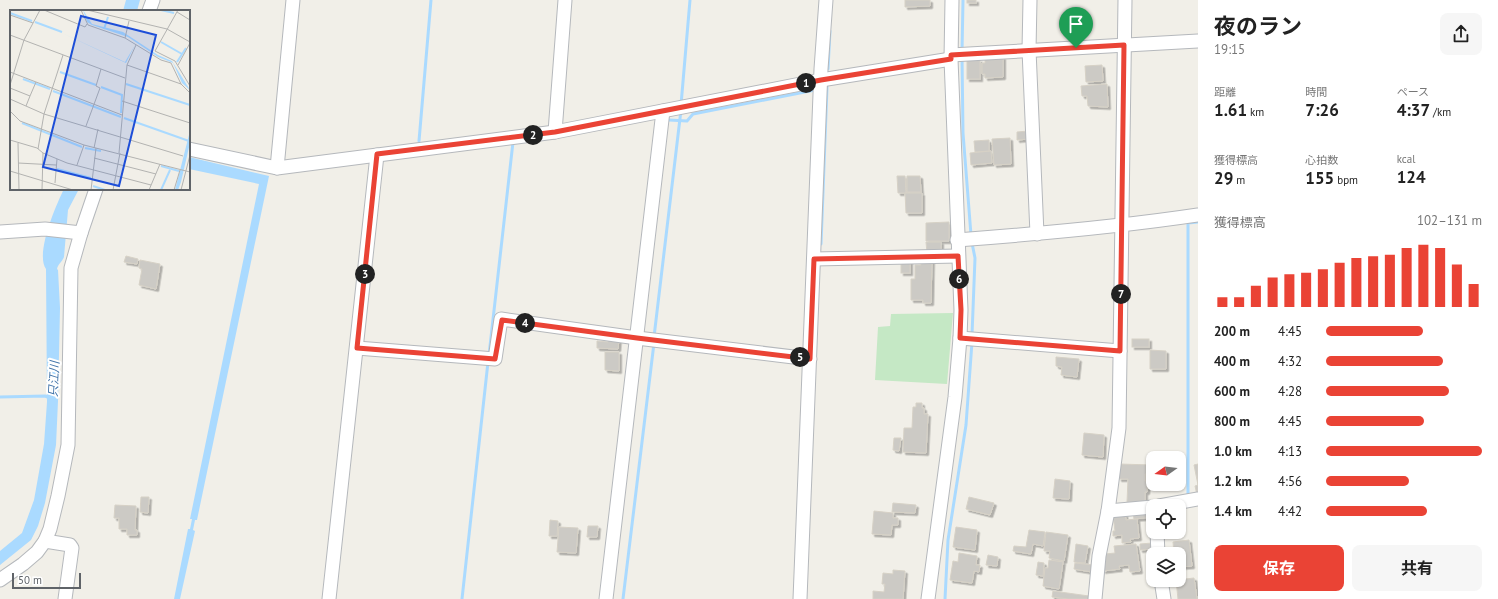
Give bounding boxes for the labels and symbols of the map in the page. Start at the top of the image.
pin [1059,7.0,1093,48]
inset map [10,10,190,190]
pin: 1 [796,73,816,93]
pin: 2 [523,125,543,145]
pin: 3 [355,264,375,284]
pin: 6 [949,269,969,289]
pin: 7 [1111,284,1131,304]
pin: 4 [515,313,535,333]
pin: 5 [790,347,810,367]
water label: 只江川 [45,359,62,397]
north arrow [1146,451,1186,491]
scale bar [12,571,81,590]

